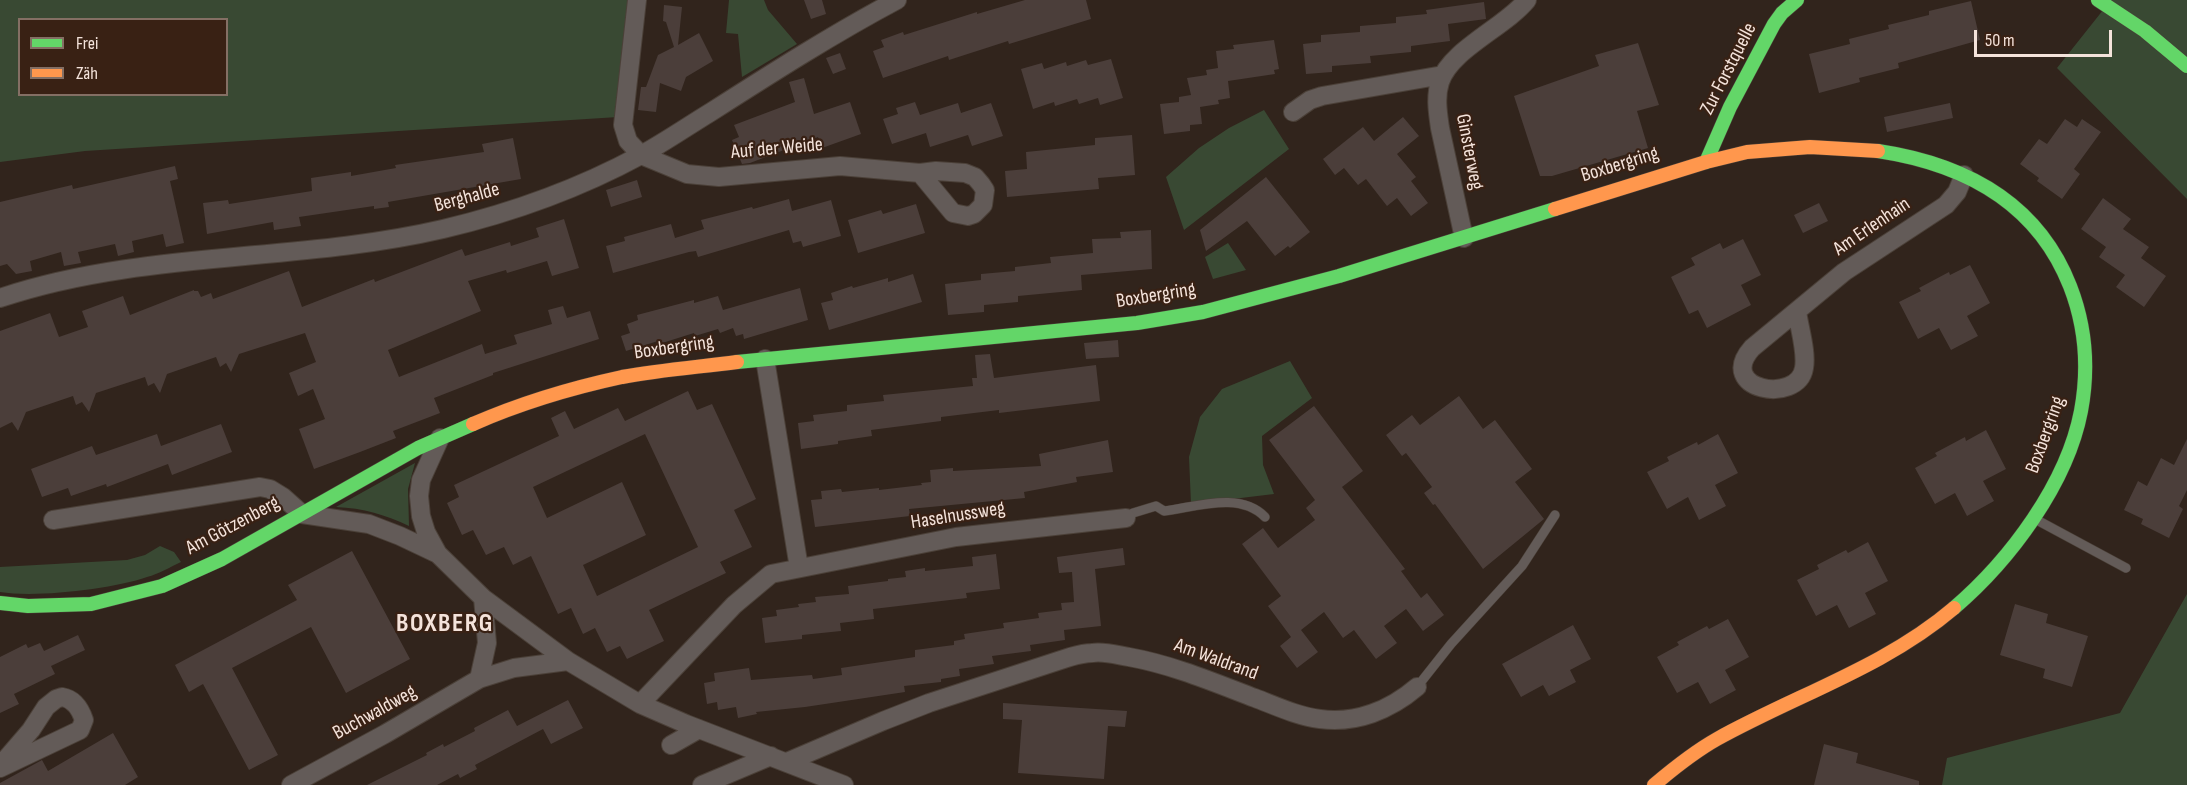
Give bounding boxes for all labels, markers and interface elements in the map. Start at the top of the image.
legend [18,18,228,96]
scale bar [1977,18,2115,56]
street label: Zur Forstquelle [1696,19,1762,119]
text: 50 m [1985,30,2015,51]
text: Frei [76,33,98,54]
text: Zäh [76,63,98,84]
street label: Ginsterweg [1450,112,1488,192]
street label: Auf der Weide [730,133,824,165]
street label: Boxbergring [1578,142,1662,188]
street label: Berghalde [432,178,502,218]
street label: Am Erlenhain [1829,193,1915,261]
street label: Boxbergring [1115,278,1197,314]
street label: Boxbergring [633,331,715,365]
street label: Boxbergring [2021,393,2071,477]
street label: Am Götzenberg [182,491,284,561]
street label: Haselnussweg [909,497,1007,535]
district label: BOXBERG [396,608,494,640]
street label: Am Waldrand [1171,634,1261,686]
street label: Buchwaldweg [329,680,421,746]

